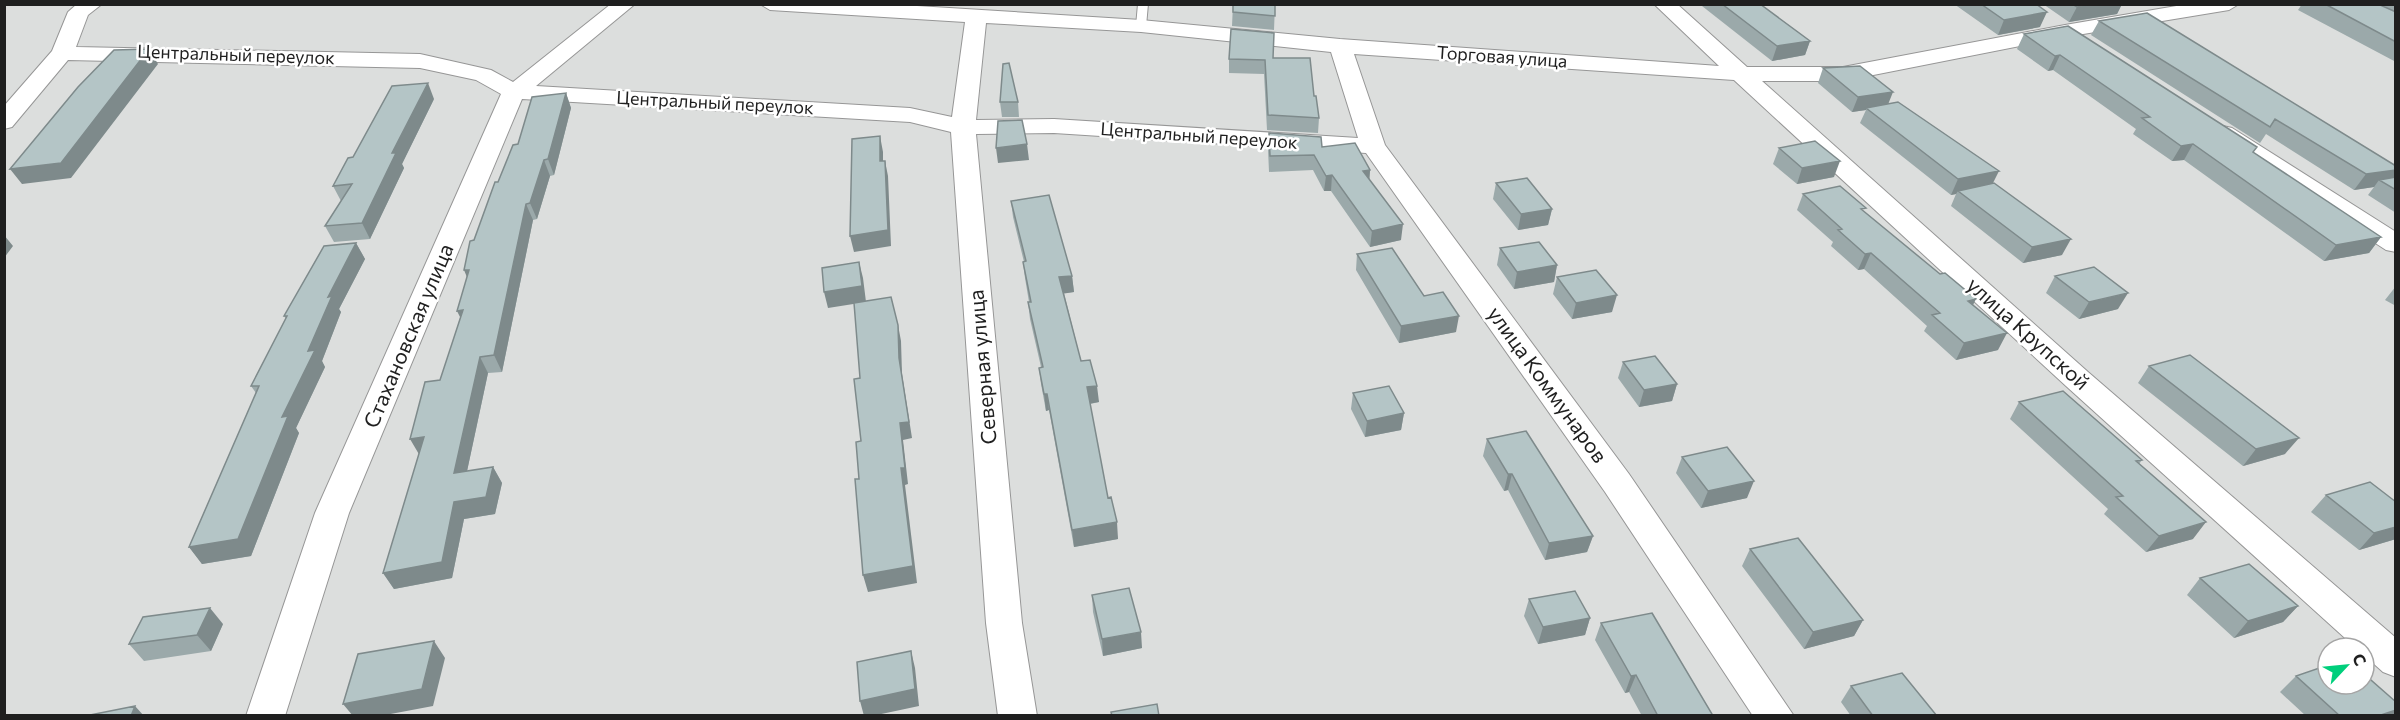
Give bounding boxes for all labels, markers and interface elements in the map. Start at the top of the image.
street label: Центральный переулок [137,40,336,68]
street label: Торговая улица [1436,40,1568,72]
street label: Центральный переулок [616,86,815,118]
street label: Центральный переулок [1100,117,1299,153]
street label: Стахановская улица [358,240,458,431]
street label: улица Крупской [1963,271,2095,394]
street label: Северная улица [962,289,1001,446]
street label: улица Коммунаров [1483,301,1613,467]
north arrow [2316,636,2376,696]
text: С [2349,650,2371,668]

